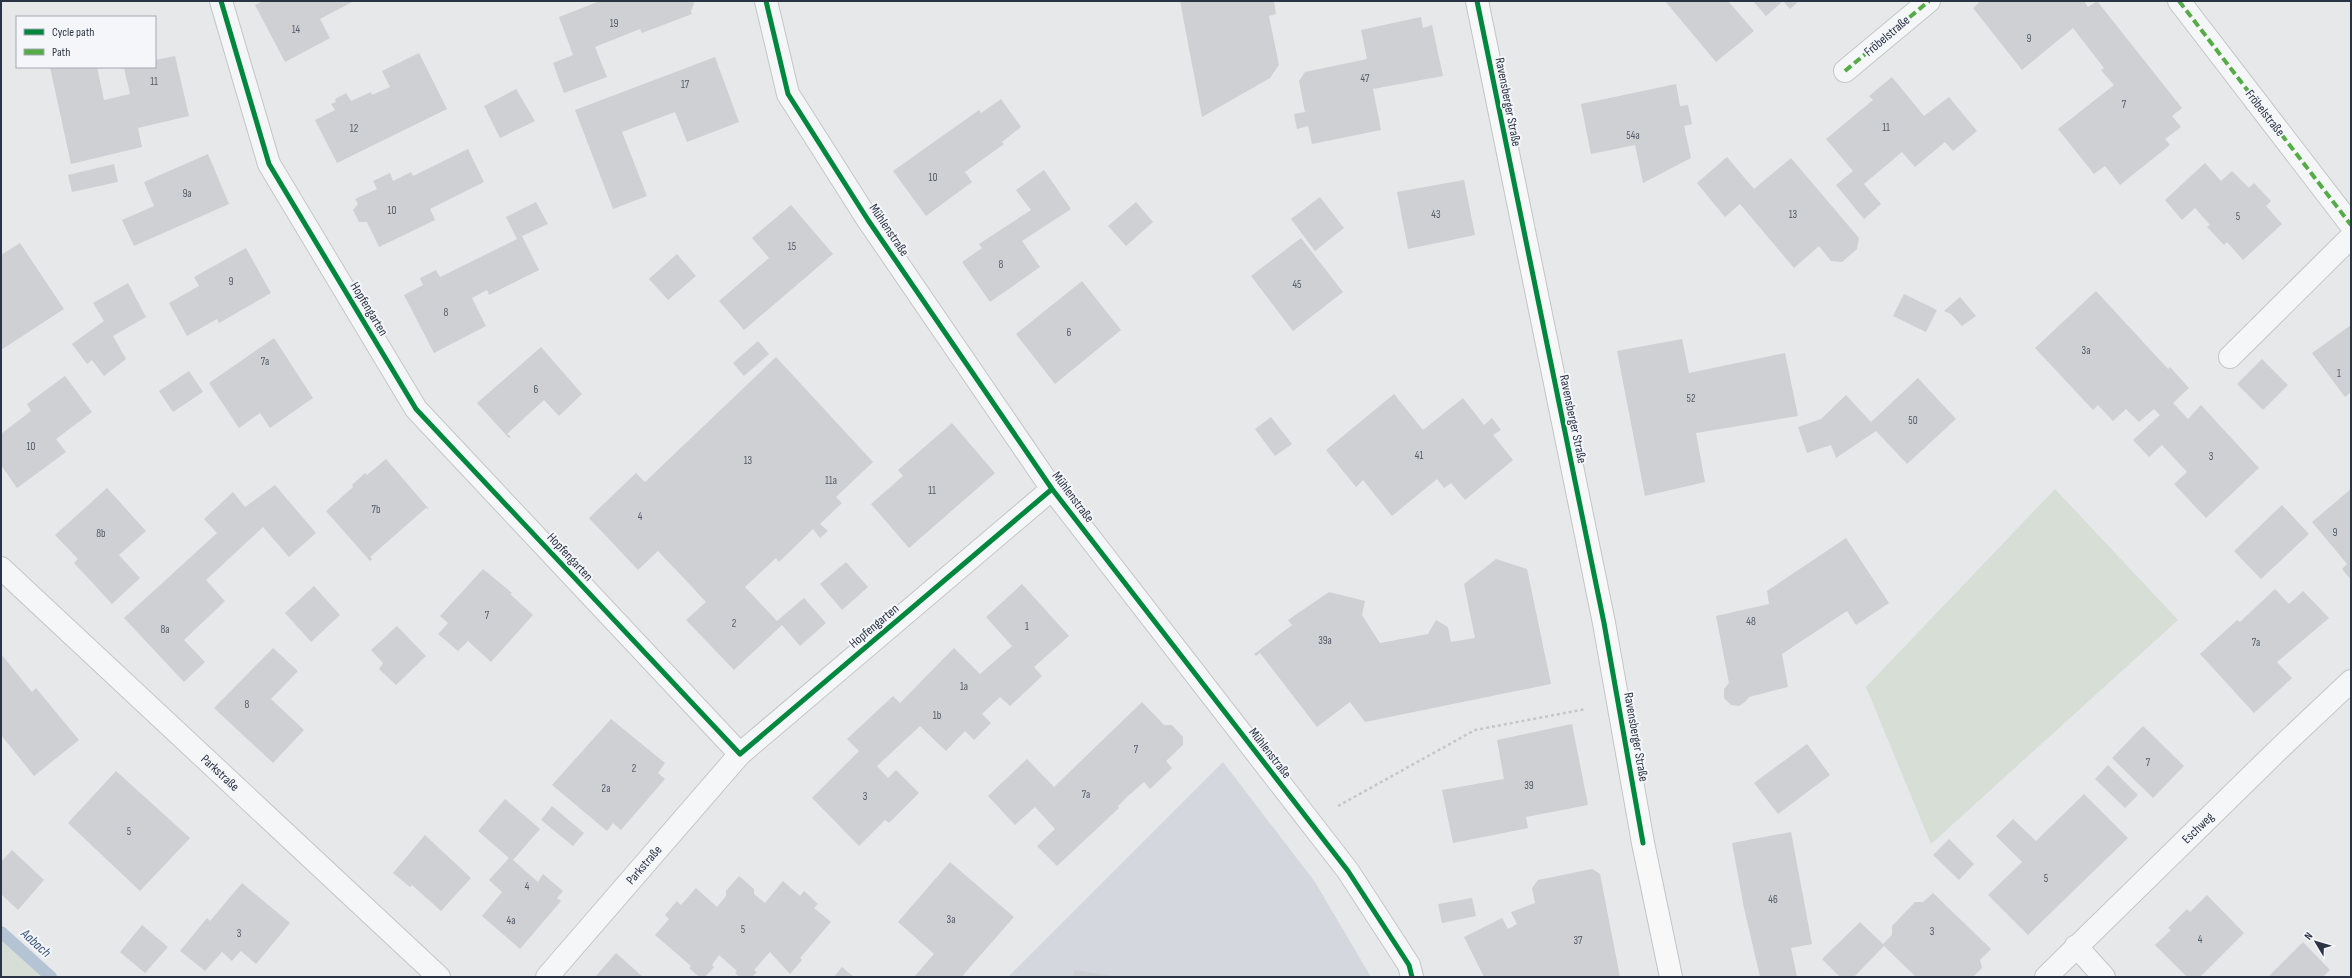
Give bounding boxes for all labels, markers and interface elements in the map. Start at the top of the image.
street label: Fröbelstraße [1861,12,1913,60]
legend [16,16,156,68]
house number: 19 [610,17,618,30]
house number: 14 [292,23,301,36]
text: Cycle path [52,25,94,40]
house number: 9 [2027,32,2032,45]
text: Path [52,45,70,60]
street label: Ravensberger Straße [1492,56,1524,148]
house number: 47 [1361,72,1370,85]
house number: 11 [150,75,158,88]
house number: 17 [681,78,690,91]
street label: Fröbelstraße [2242,87,2288,139]
house number: 7 [2122,98,2127,111]
house number: 11 [1882,121,1890,134]
house number: 12 [350,122,359,135]
house number: 54a [1626,129,1640,142]
house number: 10 [929,171,937,184]
house number: 9a [182,187,192,200]
street label: Mühlenstraße [866,201,912,259]
house number: 10 [388,204,396,217]
house number: 43 [1431,208,1441,221]
house number: 13 [1789,208,1798,221]
house number: 5 [2236,210,2240,223]
house number: 15 [788,240,796,253]
house number: 8 [999,258,1004,271]
house number: 9 [229,275,234,288]
house number: 45 [1292,278,1302,291]
street label: Hopfengarten [347,279,391,339]
house number: 8 [444,306,449,319]
house number: 6 [1067,326,1072,339]
house number: 3a [2082,344,2090,357]
house number: 7a [261,355,269,368]
house number: 1 [2337,367,2341,380]
street label: Ravensberger Straße [1556,373,1590,465]
house number: 6 [534,383,539,396]
house number: 52 [1687,392,1696,405]
house number: 50 [1908,414,1918,427]
house number: 10 [27,440,35,453]
house number: 41 [1415,449,1423,462]
house number: 3 [2209,450,2214,463]
house number: 13 [744,454,753,467]
street label: Mühlenstraße [1049,468,1097,526]
house number: 11a [825,474,837,487]
house number: 11 [928,484,936,497]
house number: 7b [372,503,381,516]
house number: 4 [638,510,643,523]
house number: 9 [2333,526,2338,539]
house number: 8b [96,527,106,540]
street label: Hopfengarten [544,530,596,584]
street label: Hopfengarten [846,601,902,651]
house number: 7 [485,609,490,622]
house number: 48 [1746,615,1756,628]
house number: 2 [732,617,737,630]
house number: 1 [1025,620,1029,633]
house number: 8a [160,623,170,636]
house number: 39a [1318,634,1332,647]
house number: 7a [2252,636,2260,649]
house number: 1a [960,680,968,693]
street label: Ravensberger Straße [1620,691,1652,783]
house number: 8 [245,698,250,711]
house number: 1b [933,709,942,722]
street label: Mühlenstraße [1245,725,1295,781]
house number: 7 [1134,743,1139,756]
street label: Parkstraße [197,751,243,795]
house number: 7 [2146,756,2151,769]
house number: 2 [632,762,637,775]
house number: 39 [1524,779,1534,792]
house number: 2a [602,782,610,795]
house number: 7a [1082,788,1090,801]
house number: 3 [863,790,868,803]
street label: Eschweg [2179,809,2217,847]
house number: 5 [127,825,131,838]
street label: Parkstraße [623,842,665,888]
house number: 5 [2044,872,2048,885]
house number: 4 [525,880,530,893]
house number: 46 [1768,893,1778,906]
house number: 3a [947,913,955,926]
house number: 4a [507,914,515,927]
north arrow [2296,922,2336,962]
house number: 5 [741,923,745,936]
water label: Aabach [17,925,55,961]
house number: 3 [1930,925,1935,938]
house number: 3 [237,927,242,940]
text: N [2302,930,2316,942]
house number: 4 [2198,933,2203,946]
house number: 37 [1573,934,1583,947]

